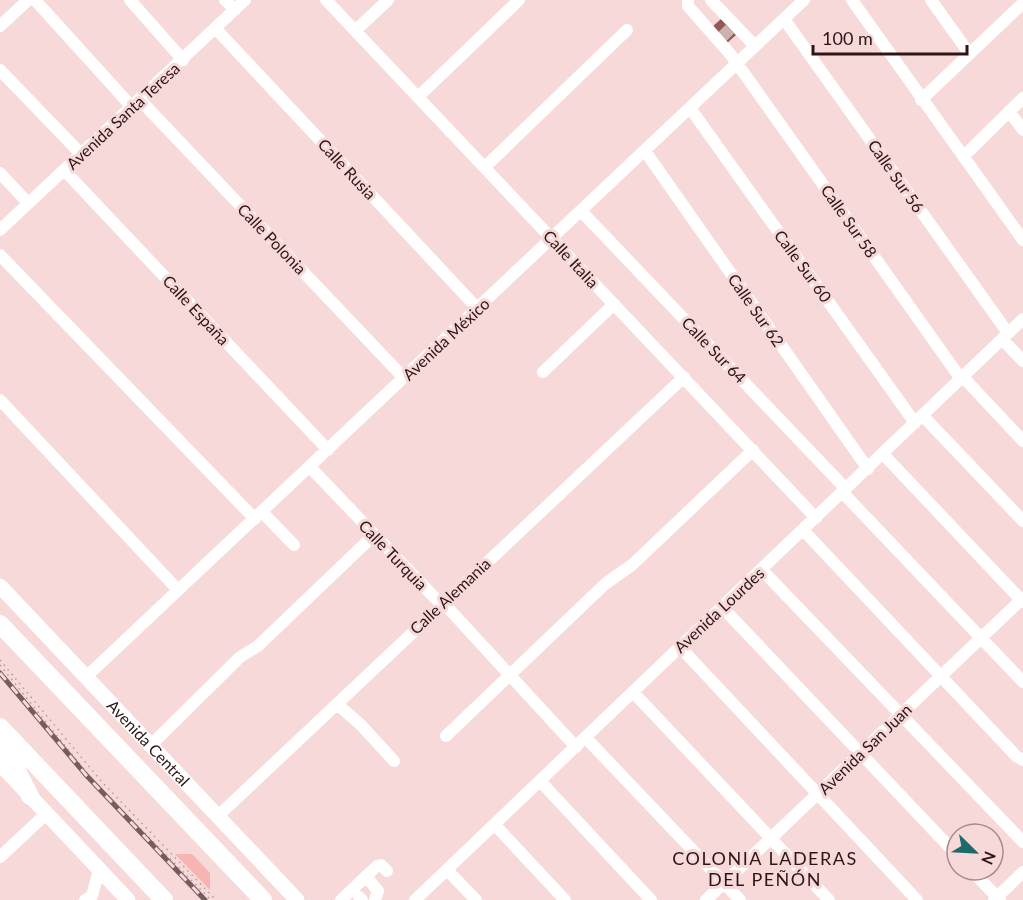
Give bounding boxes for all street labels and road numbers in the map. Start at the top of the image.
street label: Avenida Santa Teresa [62,58,183,173]
street label: Calle Rusia [314,134,380,203]
street label: Calle Sur 56 [864,136,928,216]
street label: Calle Sur 58 [817,181,881,261]
street label: Calle Polonia [234,199,311,278]
street label: Calle Italia [540,226,603,292]
street label: Calle Sur 60 [771,226,836,305]
street label: Calle Sur 62 [724,270,788,350]
street label: Calle España [159,271,234,349]
street label: Avenida México [398,294,493,384]
street label: Calle Sur 64 [678,313,750,387]
street label: Calle Turquia [355,516,432,594]
street label: Calle Alemania [405,554,494,638]
street label: Avenida Lourdes [670,563,768,656]
street label: Avenida Central [104,696,194,790]
street label: Avenida San Juan [814,699,915,798]

